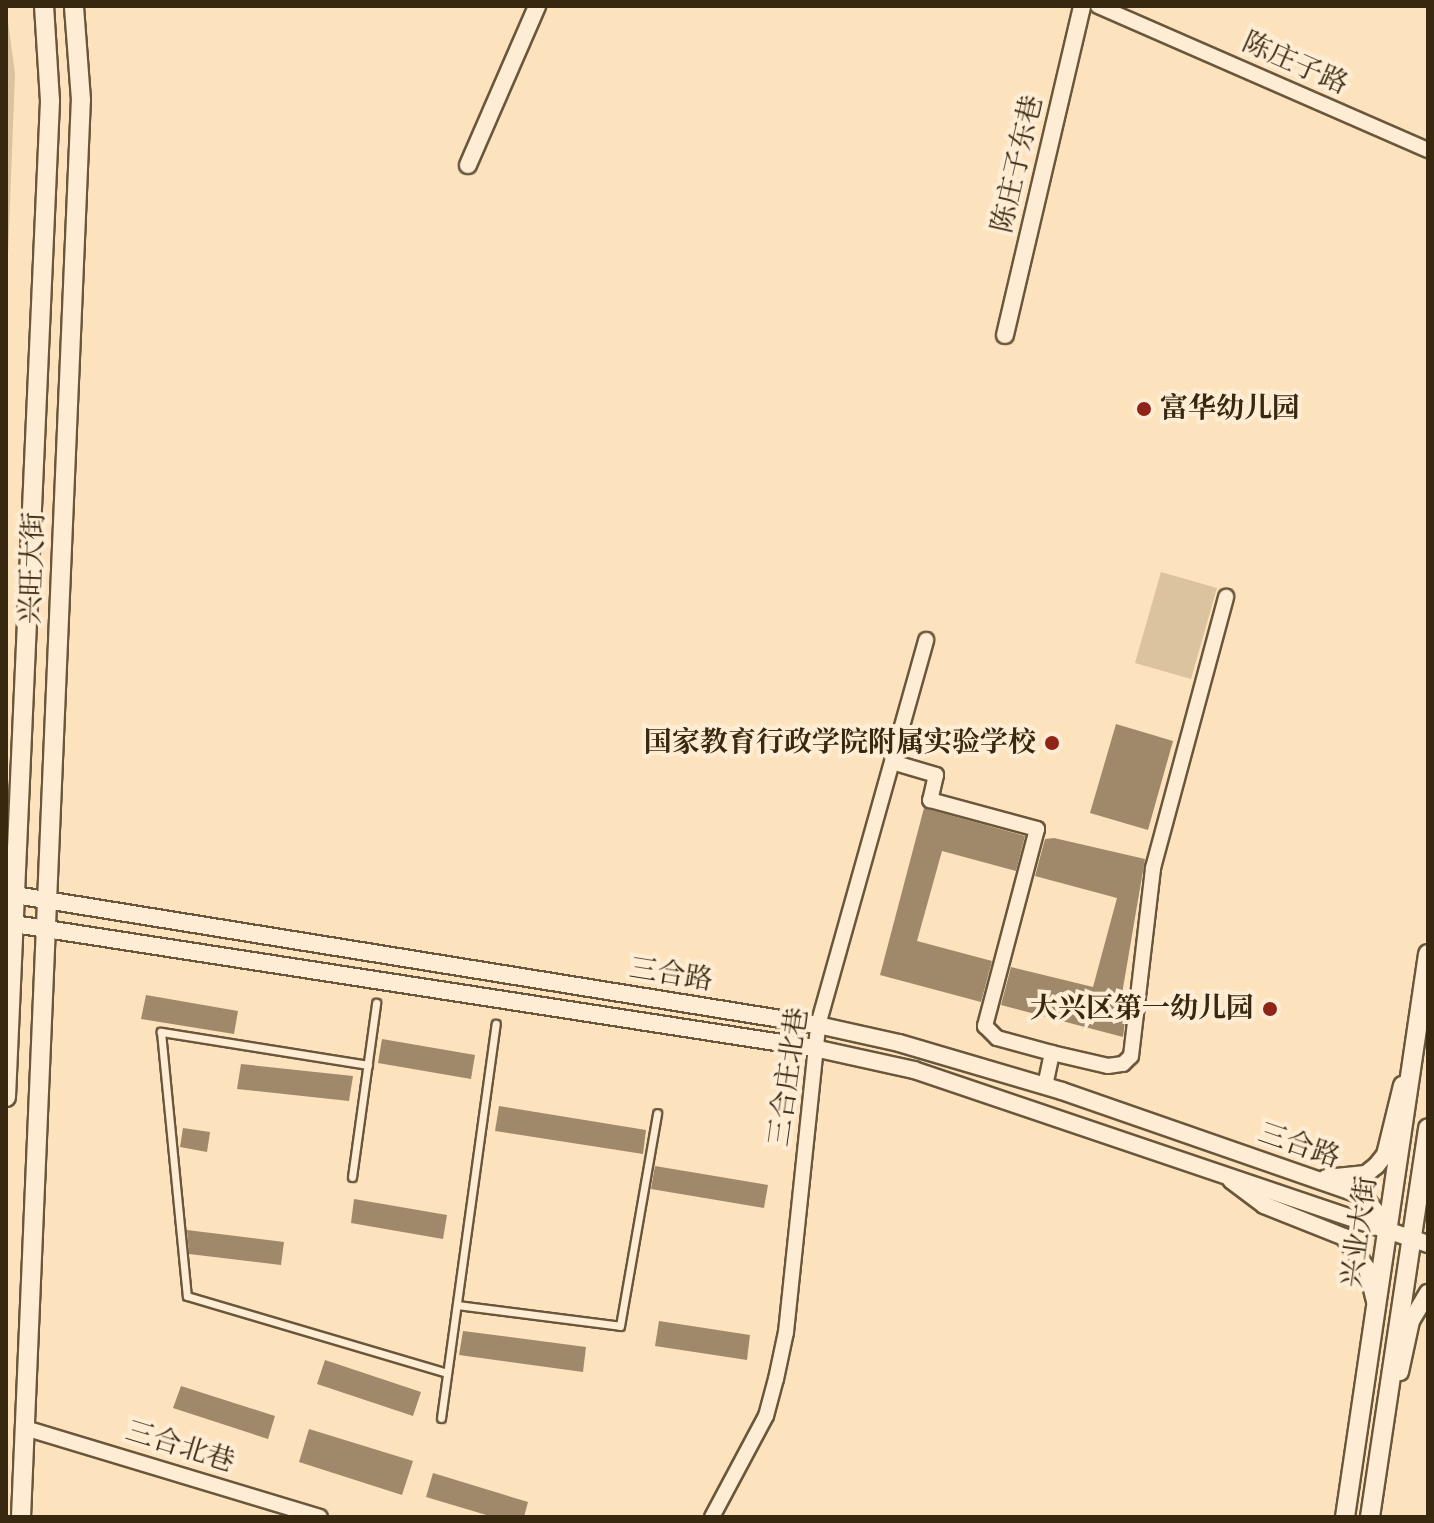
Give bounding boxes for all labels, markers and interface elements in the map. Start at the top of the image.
street label: 陈庄子路 [1237,26,1353,102]
street label: 陈庄子东巷 [986,92,1050,236]
place label: 富华幼儿园 [1160,392,1300,426]
marker: 富华幼儿园 [1135,400,1153,418]
street label: 兴旺大街 [14,511,52,625]
place label: 国家教育行政学院附属实验学校 [644,726,1036,760]
marker: 国家教育行政学院附属实验学校 [1043,734,1061,752]
street label: 三合路 [627,952,715,998]
place label: 大兴区第一幼儿园 [1030,992,1254,1026]
marker: 大兴区第一幼儿园 [1261,1000,1279,1018]
street label: 三合庄北巷 [763,1005,815,1149]
street label: 三合路 [1254,1116,1344,1176]
street label: 兴业大街 [1336,1174,1384,1290]
street label: 三合北巷 [122,1415,238,1479]

